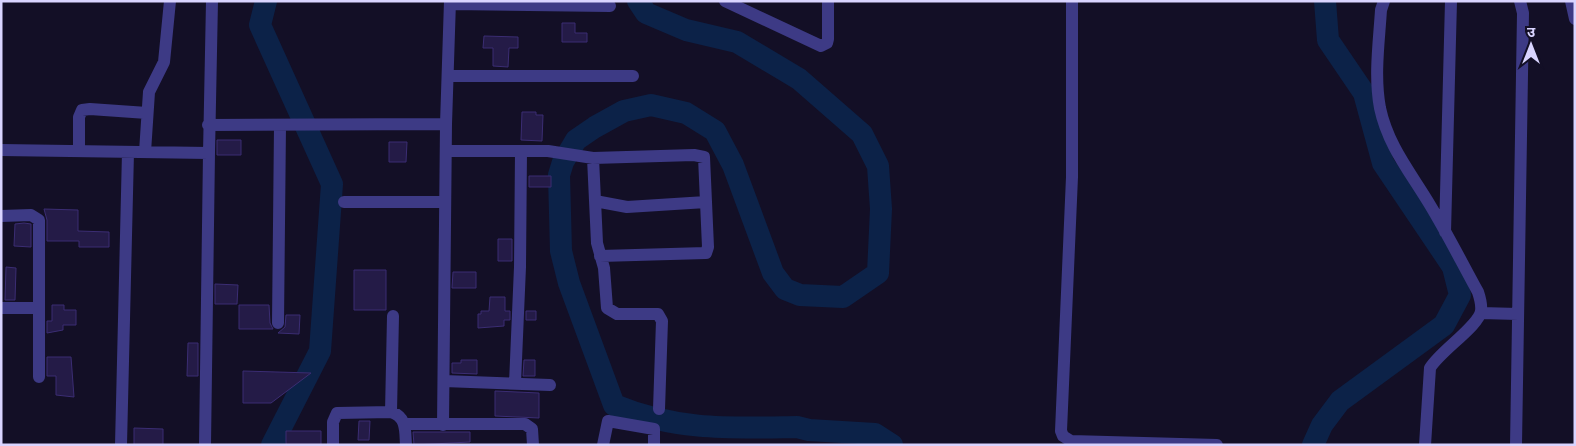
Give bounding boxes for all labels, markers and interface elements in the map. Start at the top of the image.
north arrow [1506,20,1556,70]
text: उ [1527,23,1536,41]

